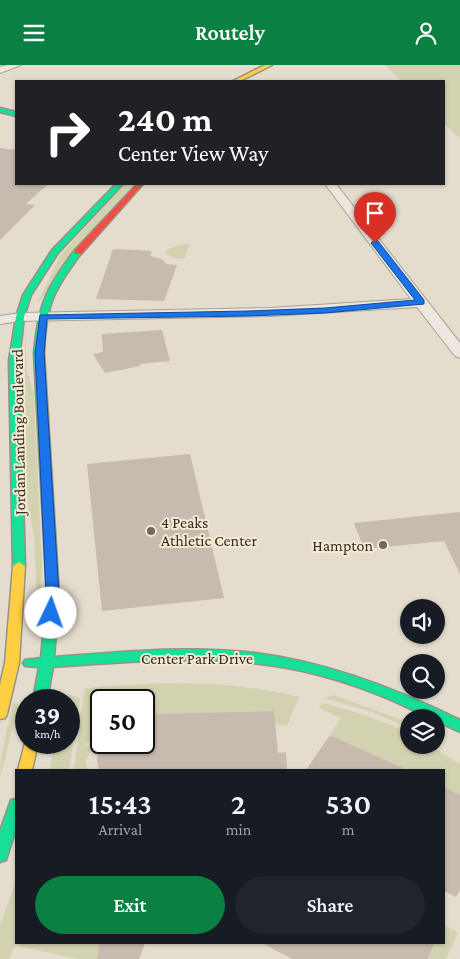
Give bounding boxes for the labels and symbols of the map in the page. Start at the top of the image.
pin [354,192,396,243]
street label: Jordan Landing Boulevard [9,348,29,517]
place label: 4 Peaks Athletic Center [161,514,257,549]
marker: 4 Peaks Athletic Center [145,525,157,537]
place label: Hampton [312,537,373,555]
marker: Hampton [377,539,389,551]
position arrow [24,586,76,638]
street label: Center Park Drive [141,650,253,667]
speed limit sign: 50 [90,689,155,754]

